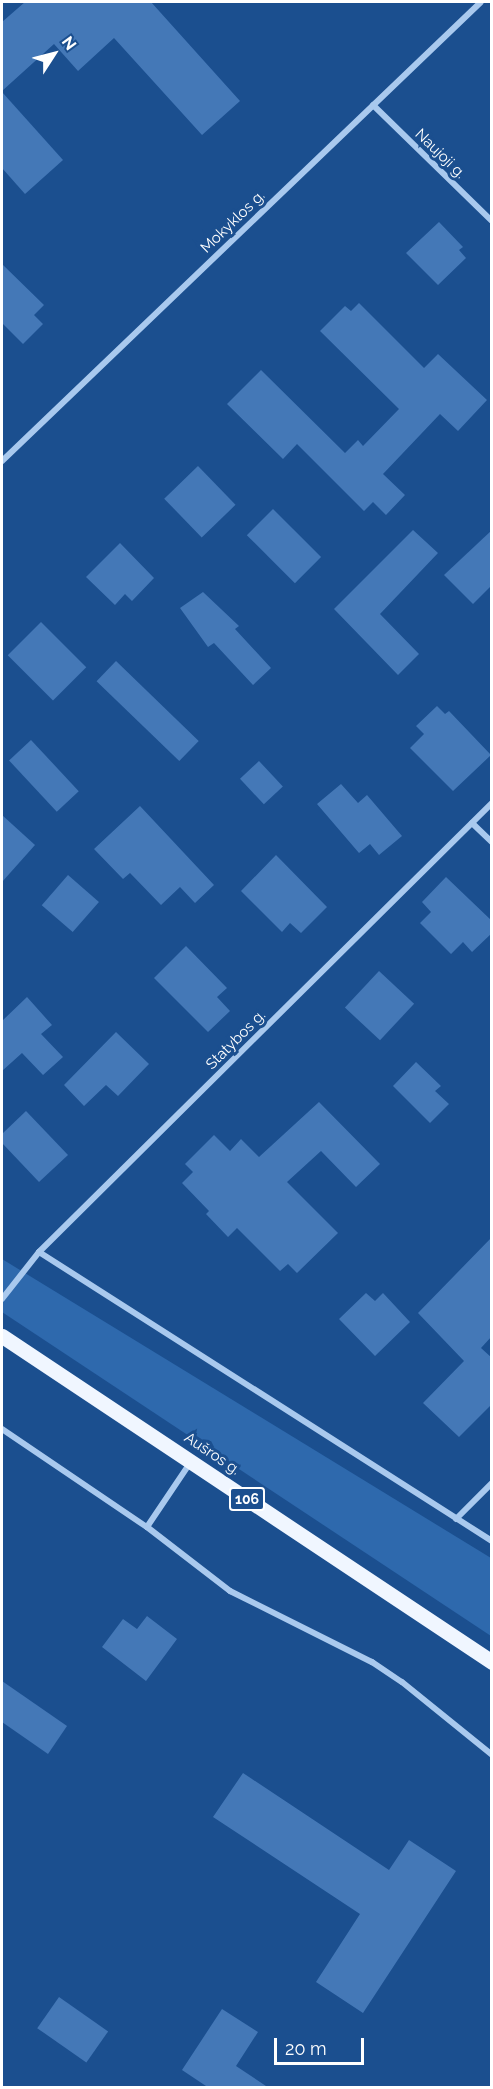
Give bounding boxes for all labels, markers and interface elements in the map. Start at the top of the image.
north arrow [24,24,84,84]
text: N [58,33,80,54]
street label: Naujoji g. [411,125,469,183]
street label: Mokyklos g. [197,187,269,257]
street label: Statybos g. [203,1007,269,1073]
street label: Aušros g. [181,1429,243,1479]
road number: 106 [228,1488,266,1510]
scale bar [277,2026,367,2064]
text: 20 m [285,2038,327,2059]

